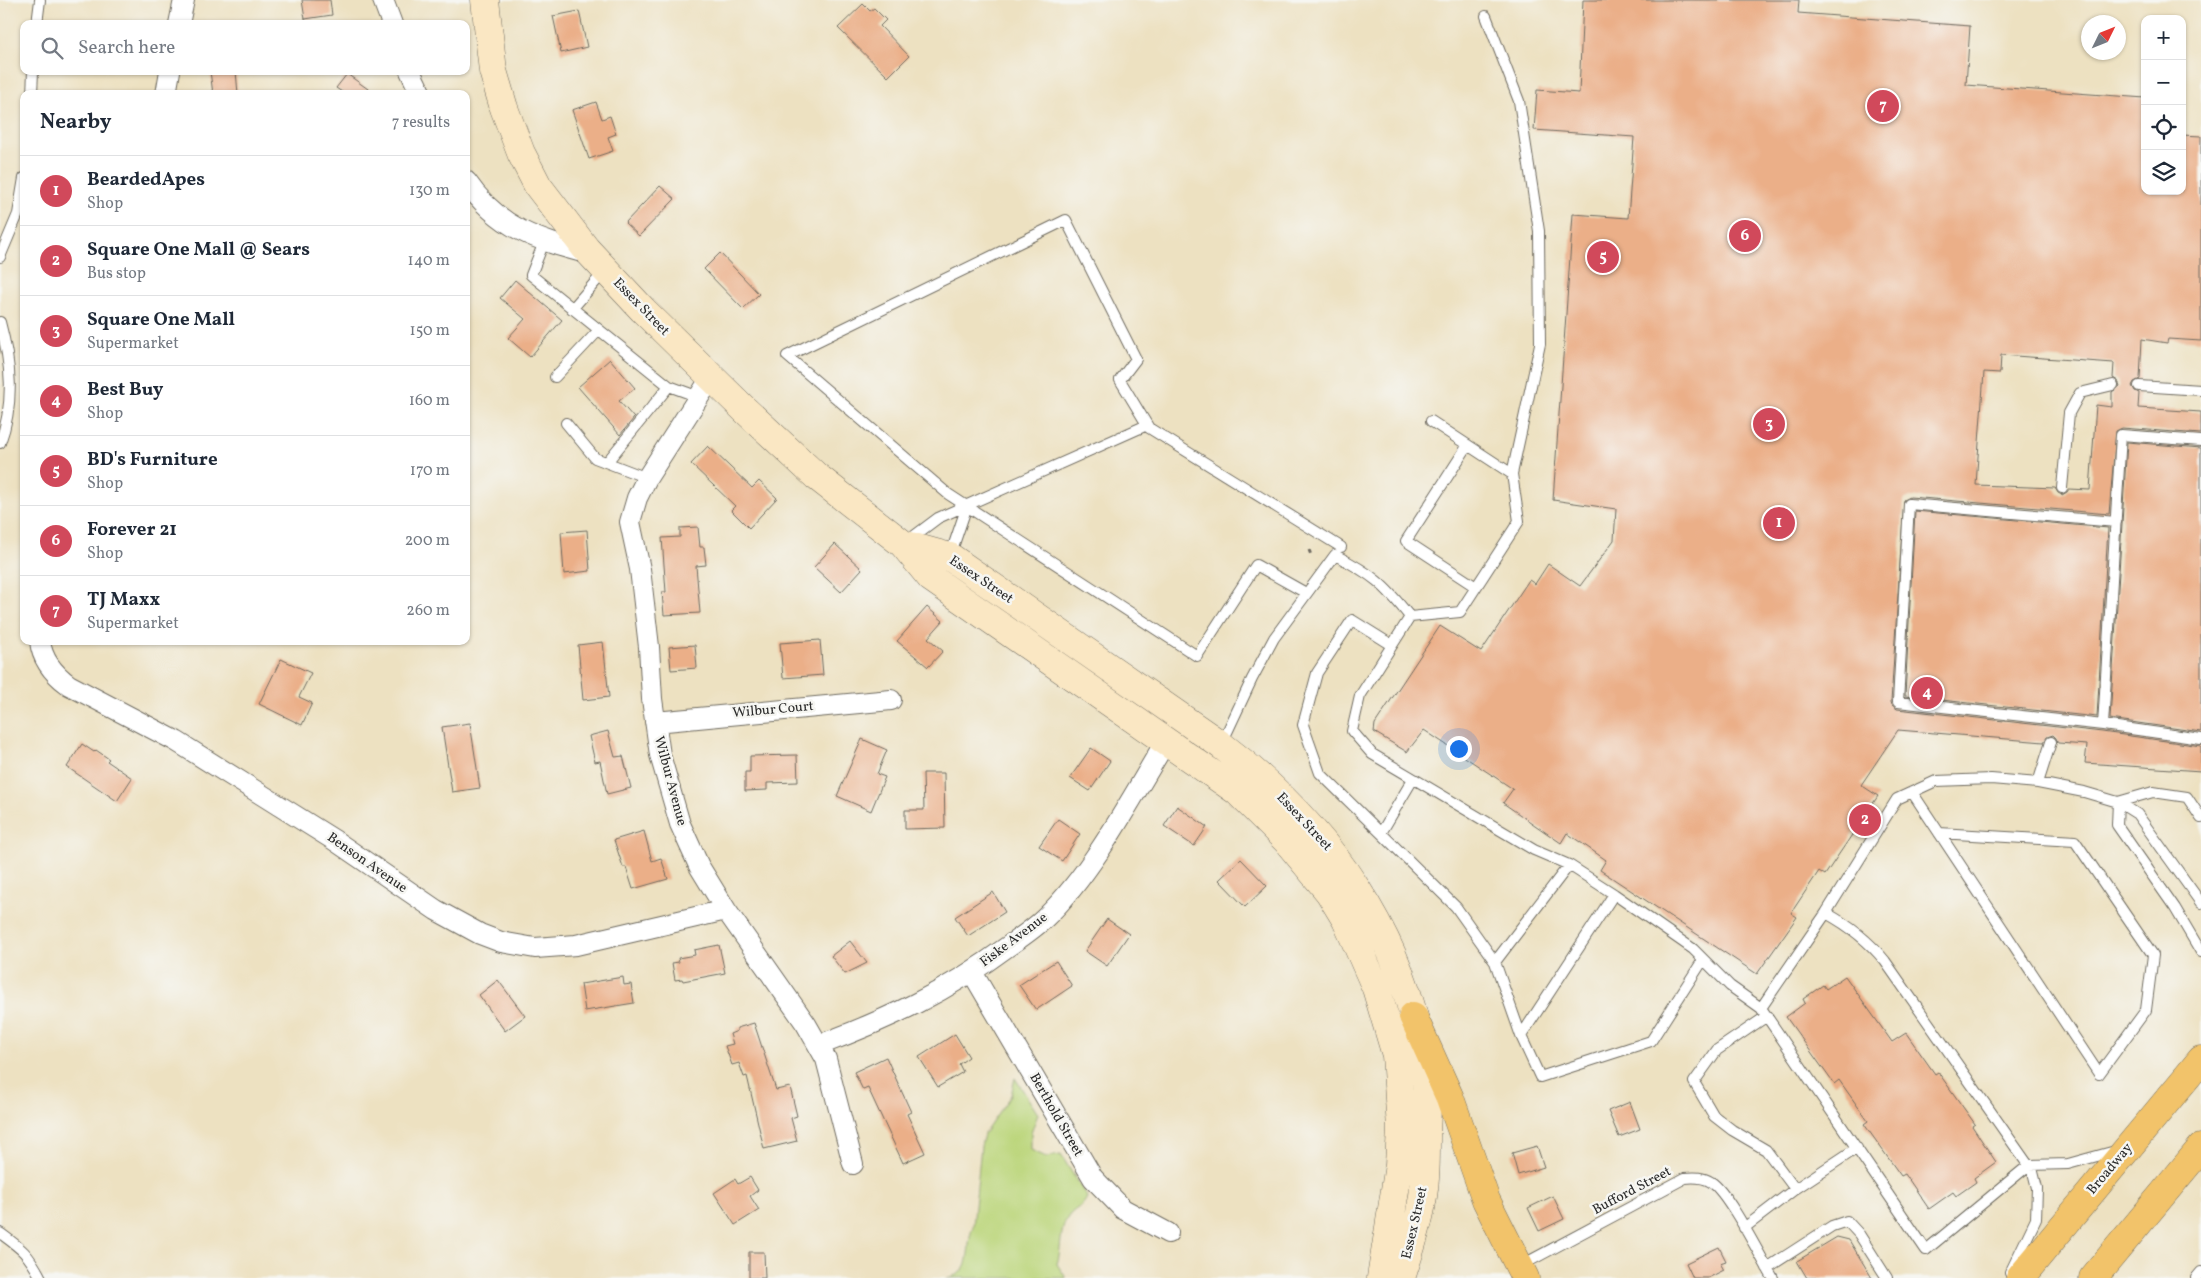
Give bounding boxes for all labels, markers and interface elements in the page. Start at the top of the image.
north arrow [2081,15,2126,60]
map controls [2141,15,2186,195]
button: + [2141,15,2186,60]
search box [20,20,470,75]
icon: search [38,34,66,62]
text: Search here [78,35,175,61]
button: − [2141,60,2186,105]
pin: 7 [1867,87,1899,125]
button: locate [2141,105,2186,150]
text: Nearby [40,108,111,137]
text: 7 results [392,112,450,134]
button: layers [2141,150,2186,195]
text: BeardedApes [87,167,205,193]
text: 1 [53,180,59,202]
text: 130 m [409,180,450,202]
text: Shop [87,193,123,215]
pin: 6 [1729,217,1761,255]
text: Square One Mall @ Sears [87,237,310,263]
pin: 5 [1587,238,1619,276]
text: 2 [52,250,60,272]
text: 140 m [408,250,450,272]
text: Bus stop [87,263,146,285]
street label: Essex Street [609,274,674,340]
text: Square One Mall [87,307,235,333]
text: 3 [52,320,60,342]
text: 150 m [409,320,450,342]
text: Supermarket [87,333,179,355]
text: Best Buy [87,377,163,403]
text: 4 [51,390,61,412]
text: 160 m [409,390,450,412]
text: Shop [87,403,123,425]
pin: 3 [1753,405,1785,443]
text: BD's Furniture [87,447,218,473]
text: 5 [52,460,60,482]
text: 170 m [410,460,450,482]
text: Shop [87,473,123,495]
pin: 1 [1763,504,1795,542]
text: Forever 21 [87,517,177,543]
text: 6 [52,530,60,552]
text: 200 m [405,530,450,552]
text: Shop [87,543,123,565]
street label: Essex Street [945,551,1017,609]
text: TJ Maxx [87,587,160,613]
text: 7 [52,600,60,622]
text: 260 m [406,600,450,622]
text: Supermarket [87,613,179,635]
pin: 4 [1911,674,1943,712]
street label: Wilbur Court [732,697,815,723]
street label: Wilbur Avenue [649,734,691,828]
your location [1446,736,1472,762]
street label: Essex Street [1272,789,1336,856]
pin: 2 [1849,801,1881,839]
street label: Benson Avenue [323,828,411,898]
street label: Fiske Avenue [976,908,1052,972]
street label: Berthold Street [1024,1070,1088,1160]
street label: Broadway [2083,1139,2137,1199]
street label: Bufford Street [1589,1162,1675,1220]
street label: Essex Street [1397,1185,1433,1261]

